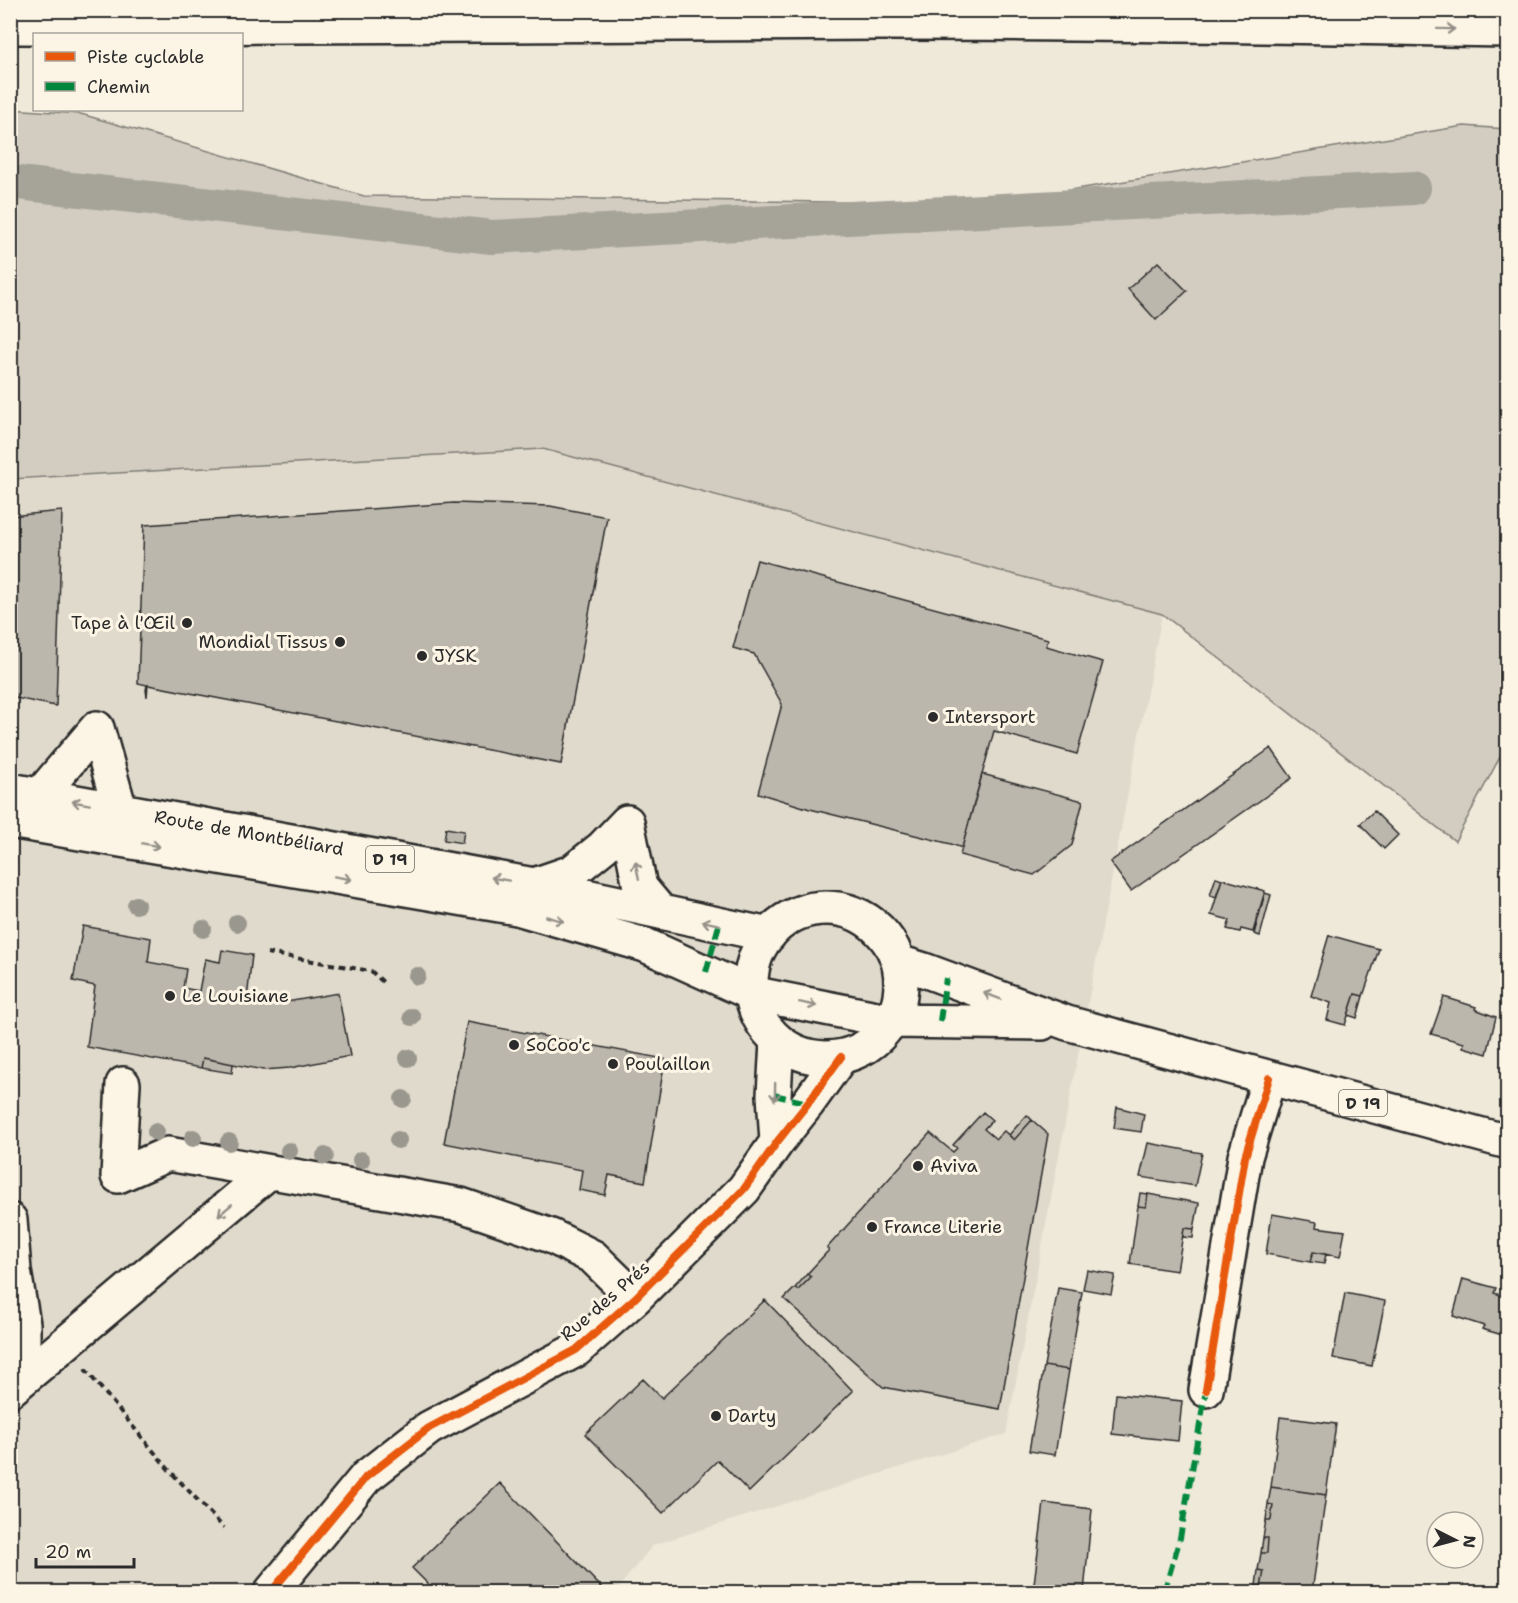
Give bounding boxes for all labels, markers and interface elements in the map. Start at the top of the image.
one-way arrow [1436,23,1456,35]
legend [33,33,243,111]
text: Piste cyclable [87,45,204,69]
text: Chemin [87,75,150,99]
place label: Tape à l'Œil [71,611,176,635]
marker: Tape à l'Œil [180,616,194,630]
place label: Mondial Tissus [198,630,328,654]
marker: Mondial Tissus [333,635,347,649]
place label: JYSK [434,644,477,668]
marker: JYSK [415,649,429,663]
place label: Intersport [945,705,1036,729]
marker: Intersport [926,710,940,724]
one-way arrow [71,797,91,808]
street label: Route de Montbéliard [152,805,346,861]
one-way arrow [141,840,160,851]
road number: D 19 [366,846,414,872]
one-way arrow [631,861,642,880]
one-way arrow [333,873,352,884]
one-way arrow [491,873,510,884]
one-way arrow [545,914,564,925]
one-way arrow [702,917,721,928]
place label: Le Louisiane [182,984,289,1008]
marker: Le Louisiane [163,989,177,1003]
one-way arrow [984,989,1002,1000]
one-way arrow [798,999,818,1010]
place label: SoCoo'c [526,1033,590,1057]
marker: SoCoo'c [507,1038,521,1052]
place label: Poulaillon [625,1052,710,1076]
marker: Poulaillon [606,1057,620,1071]
one-way arrow [769,1081,780,1101]
road number: D 19 [1339,1090,1387,1116]
place label: Aviva [930,1154,978,1178]
marker: Aviva [911,1159,925,1173]
one-way arrow [217,1203,233,1216]
place label: France Literie [884,1215,1002,1239]
marker: France Literie [865,1220,879,1234]
street label: Rue des Prés [555,1255,655,1347]
place label: Darty [728,1404,776,1428]
marker: Darty [709,1409,723,1423]
north arrow [1425,1510,1485,1570]
scale bar [36,1531,134,1569]
text: N [1458,1534,1481,1549]
text: 20 m [45,1540,91,1564]

